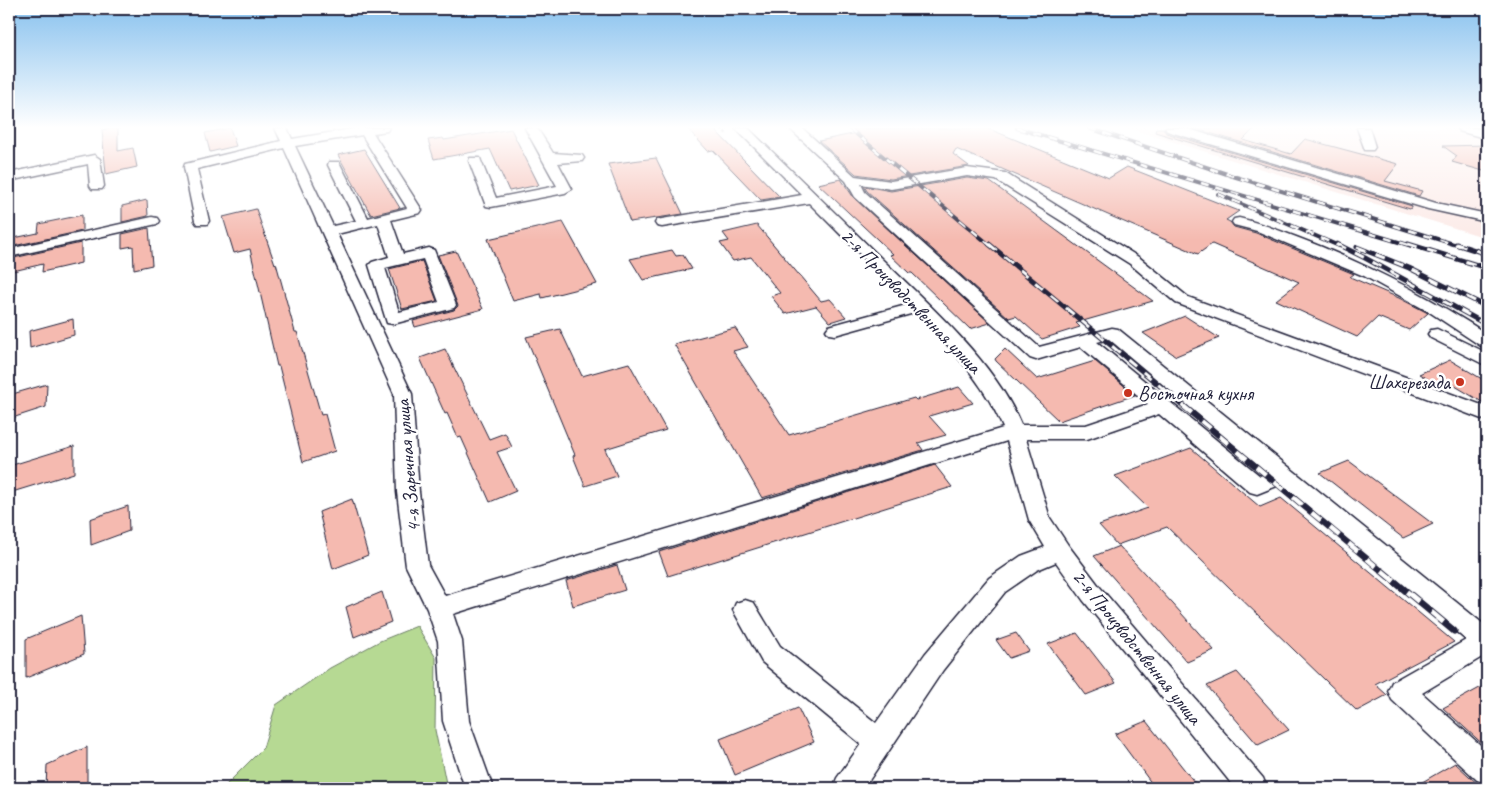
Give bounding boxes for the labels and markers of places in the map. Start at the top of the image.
place label: Шахерезада [1368,370,1452,395]
marker: Шахерезада [1454,376,1466,388]
place label: Восточная кухня [1138,381,1255,406]
marker: Восточная кухня [1122,387,1134,399]

